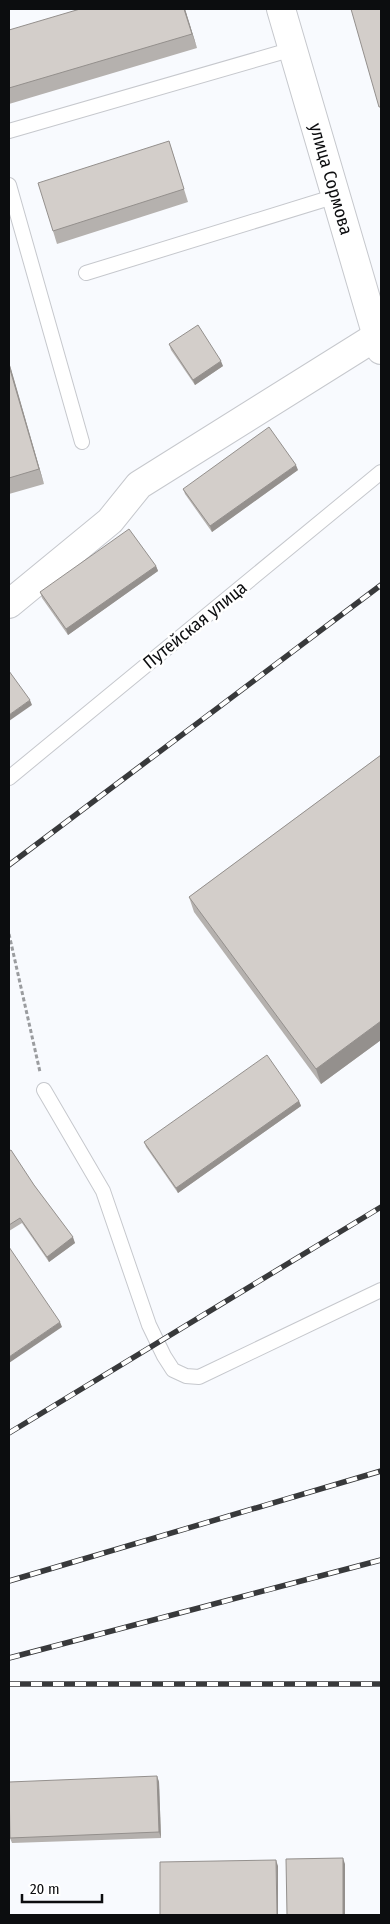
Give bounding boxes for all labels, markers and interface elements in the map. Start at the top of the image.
street label: улица Сормова [305,121,358,238]
street label: Путейская улица [139,576,252,674]
scale bar [22,1872,102,1904]
text: 20 m [30,1880,60,1898]

